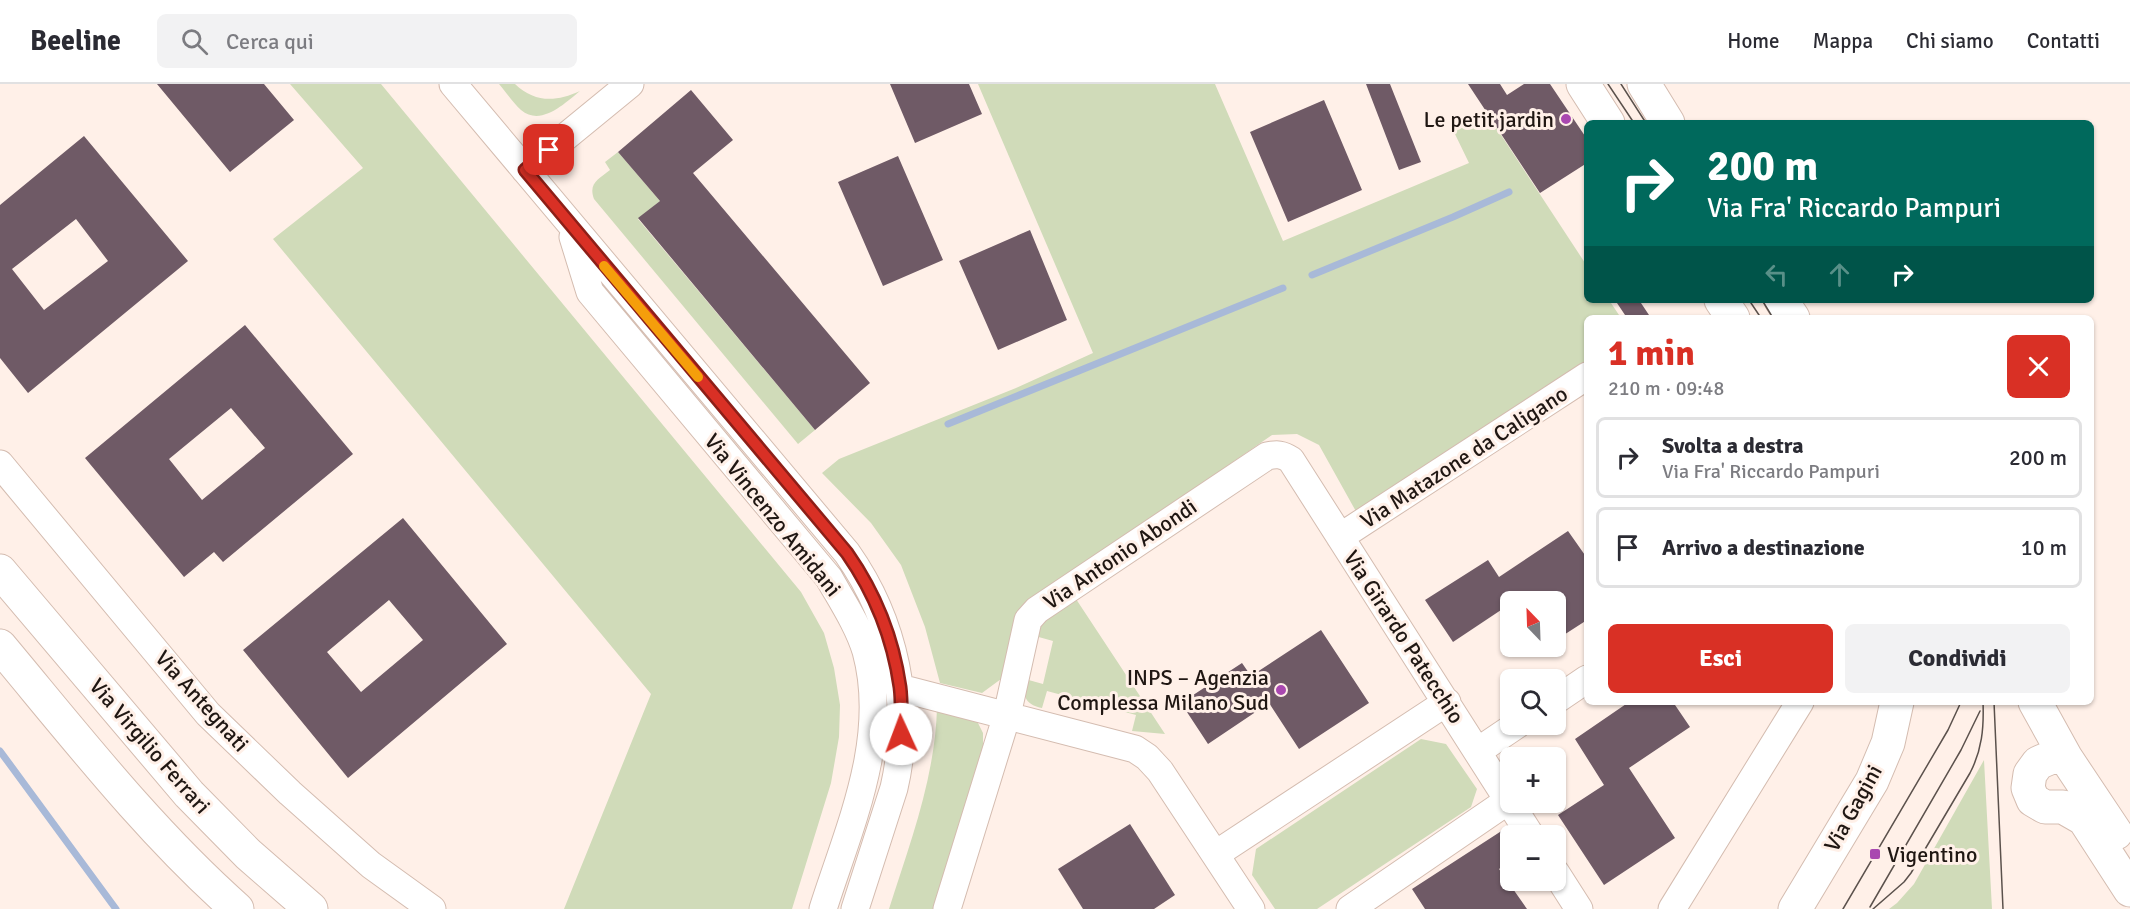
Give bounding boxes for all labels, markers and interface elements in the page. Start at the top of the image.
search box [157,14,577,68]
text: Beeline [30,24,121,58]
icon: search [178,25,211,58]
text: Cerca qui [226,28,314,55]
text: Home [1727,28,1780,54]
text: Mappa [1813,28,1873,54]
text: Chi siamo [1906,28,1994,54]
text: Contatti [2027,28,2100,54]
place label: Le petit jardin [1424,106,1554,133]
marker: Le petit jardin [1559,112,1573,126]
pin [523,124,574,175]
icon: arrive [532,133,565,166]
text: 200 m [1707,141,1818,192]
icon: right [1608,144,1686,222]
text: Via Fra' Riccardo Pampuri [1707,192,2001,225]
icon: left [1760,258,1793,291]
icon: ahead [1823,258,1856,291]
icon: right [1886,258,1919,291]
text: 1 min [1608,331,1695,376]
button: close [2007,335,2070,398]
text: 210 m · 09:48 [1608,376,1724,401]
street label: Via Matazone da Caligano [1355,380,1573,534]
street label: Via Vincenzo Amidani [699,428,847,602]
text: Svolta a destra [1662,432,1803,459]
icon: right [1611,441,1644,474]
text: 200 m [2009,444,2067,471]
text: Via Fra' Riccardo Pampuri [1662,459,1880,484]
street label: Via Antonio Abondi [1038,493,1202,615]
icon: arrive [1611,531,1644,564]
text: Arrivo a destinazione [1662,534,1865,561]
text: 10 m [2021,534,2067,561]
street label: Via Girardo Patecchio [1338,545,1470,729]
north arrow [1500,591,1566,657]
map controls [1500,591,1566,891]
button: Esci [1608,624,1833,693]
button: Condividi [1845,624,2070,693]
street label: Via Antegnati [149,645,255,757]
place label: INPS – Agenzia Complessa Milano Sud [1057,664,1269,716]
button: search [1500,669,1566,735]
street label: Via Virgilio Ferrari [84,673,216,819]
marker: INPS – Agenzia Complessa Milano Sud [1274,683,1288,697]
position arrow [869,702,933,766]
button: + [1500,747,1566,813]
street label: Via Gagini [1818,760,1888,856]
button: − [1500,825,1566,891]
place label: Vigentino [1887,841,1978,868]
marker: Vigentino [1868,847,1882,861]

